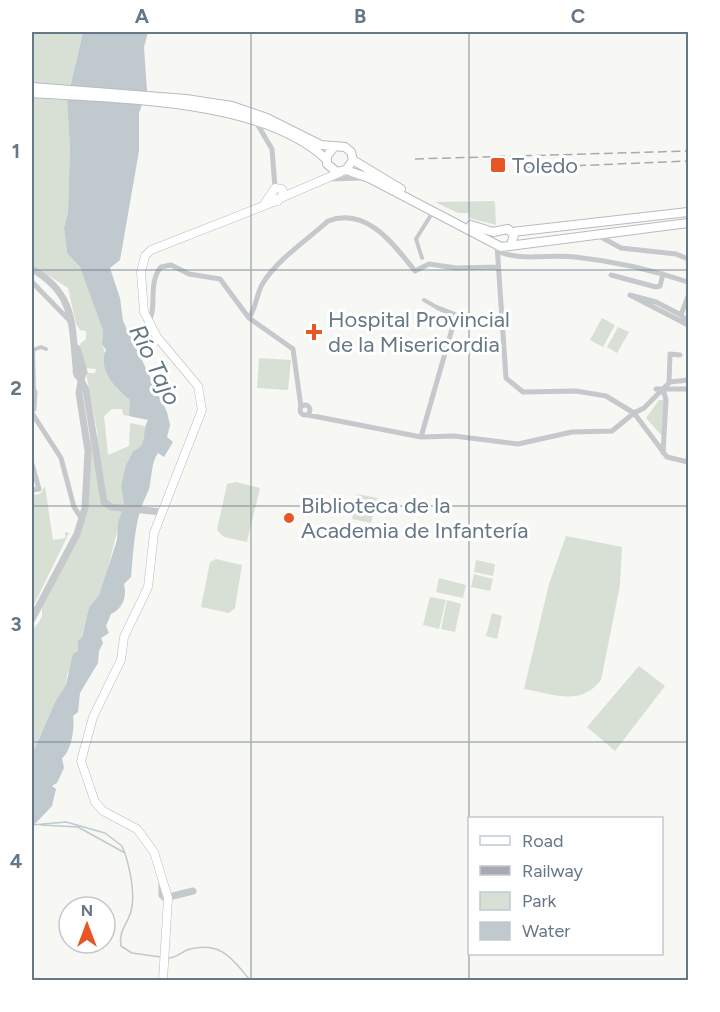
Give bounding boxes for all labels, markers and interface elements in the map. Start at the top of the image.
text: A [135,4,150,28]
text: B [354,4,366,28]
text: C [571,4,585,28]
text: 1 [12,139,20,163]
place label: Toledo [512,152,578,179]
marker: Toledo [489,156,507,174]
place label: Hospital Provincial de la Misericordia [328,306,510,358]
water label: Río Tajo [123,320,187,410]
marker: Hospital Provincial de la Misericordia [305,323,323,341]
text: 2 [10,376,22,400]
place label: Biblioteca de la Academia de Infantería [301,492,528,544]
marker: Biblioteca de la Academia de Infantería [282,511,296,525]
text: 3 [10,612,22,636]
legend [468,817,663,955]
text: Road [522,830,563,852]
text: 4 [10,849,23,873]
text: Railway [522,860,584,882]
text: Park [522,890,557,912]
north arrow [57,895,117,955]
text: N [81,901,93,920]
text: Water [522,920,570,942]

